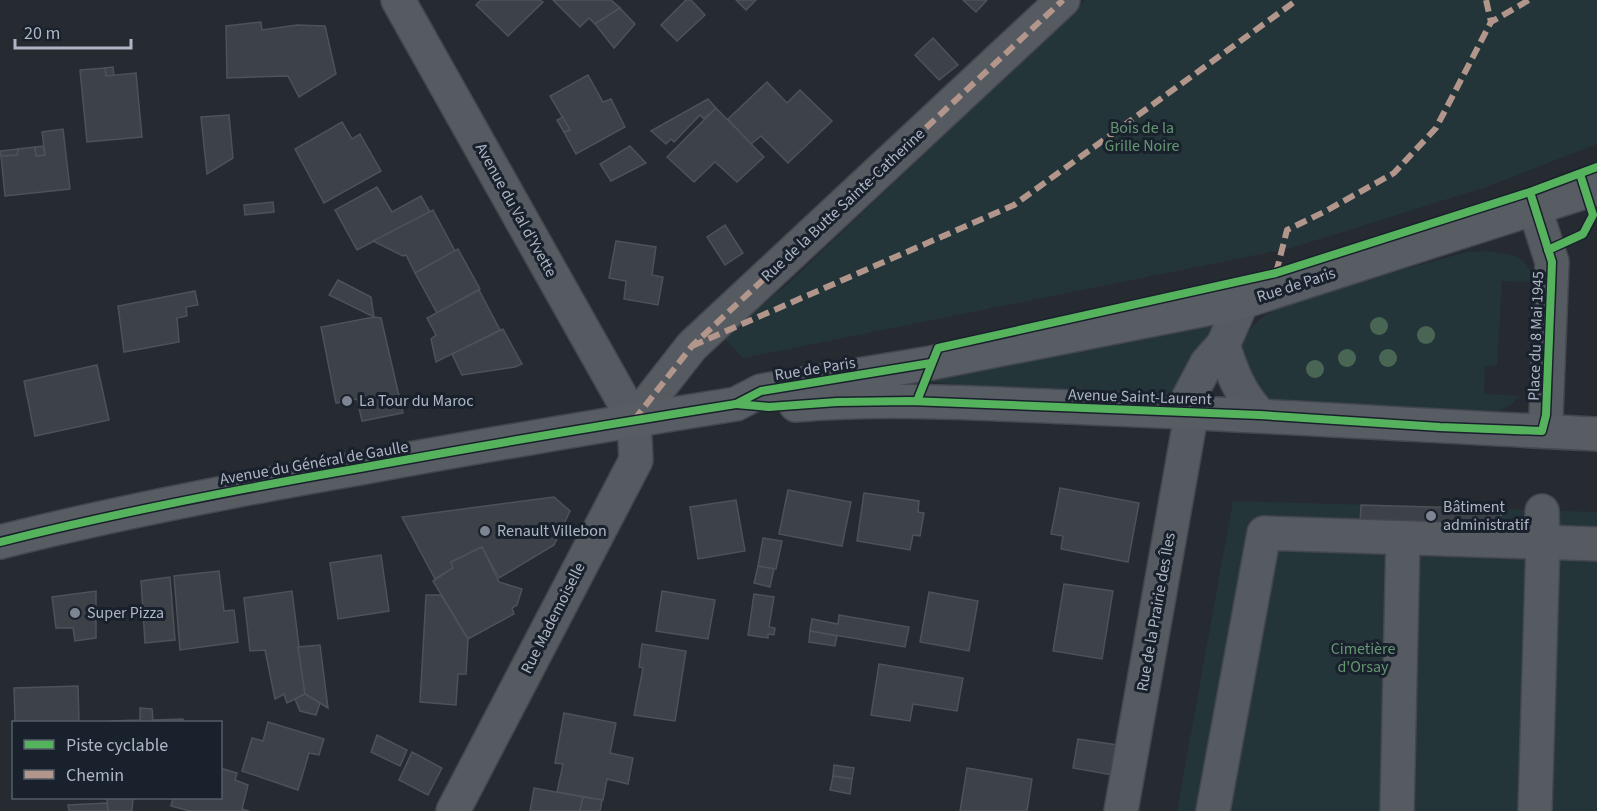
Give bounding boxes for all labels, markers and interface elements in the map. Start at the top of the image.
scale bar [15,12,130,50]
text: 20 m [24,21,60,46]
park label: Bois de la Grille Noire [1105,117,1180,157]
street label: Rue de la Butte Sainte-Catherine [756,123,930,287]
street label: Avenue du Val d'Yvette [470,139,562,281]
street label: Rue de Paris [1254,262,1338,308]
street label: Place du 8 Mai 1945 [1523,271,1549,401]
street label: Rue de Paris [773,352,857,386]
street label: Avenue Saint-Laurent [1068,383,1213,411]
place label: La Tour du Maroc [359,390,474,412]
marker: La Tour du Maroc [340,394,354,408]
street label: Avenue du Général de Gaulle [218,436,410,490]
place label: Bâtiment administratif [1443,496,1530,536]
marker: Bâtiment administratif [1424,509,1438,523]
place label: Renault Villebon [497,520,607,542]
marker: Renault Villebon [478,524,492,538]
street label: Rue de la Prairie des Îles [1131,531,1181,693]
street label: Rue Mademoiselle [515,559,591,677]
place label: Super Pizza [87,602,164,624]
marker: Super Pizza [68,606,82,620]
park label: Cimetière d'Orsay [1331,638,1395,678]
legend [12,721,222,799]
text: Piste cyclable [66,733,168,758]
text: Chemin [66,763,124,788]

